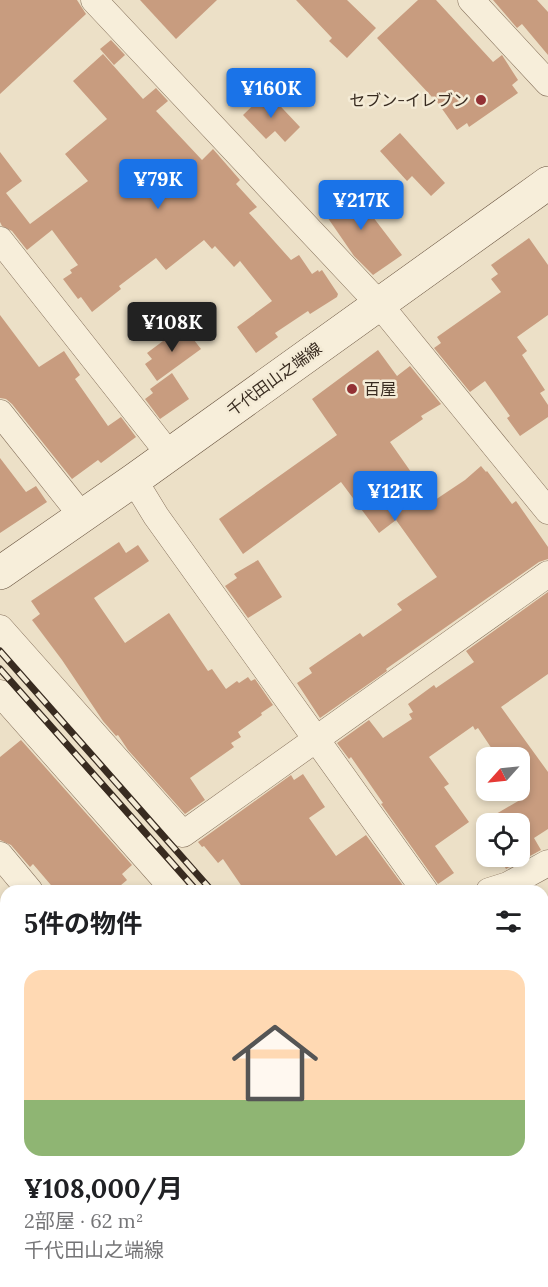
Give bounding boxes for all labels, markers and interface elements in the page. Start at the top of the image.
pin: ¥160K [229,68,313,119]
text: ¥160K [240,75,302,100]
place label: セブン-イレブン [349,90,469,110]
marker: セブン-イレブン [474,93,488,107]
pin: ¥79K [122,159,194,210]
text: ¥79K [133,166,183,191]
pin: ¥217K [319,180,403,231]
text: ¥217K [333,187,389,212]
pin: ¥108K [130,302,214,353]
text: ¥108K [142,309,202,334]
street label: 千代田山之端線 [223,338,325,420]
place label: 百屋 [364,379,396,399]
marker: 百屋 [345,382,359,396]
pin: ¥121K [353,471,437,522]
text: ¥121K [367,478,423,503]
north arrow [476,747,530,801]
map controls [476,747,530,867]
button: locate [476,813,530,867]
icon: filters [492,905,525,938]
text: 5件の物件 [24,907,142,940]
icon: home [221,1009,329,1117]
text: ¥108,000/月 [24,1172,183,1205]
text: 2部屋 · 62 m² [24,1208,143,1233]
text: 千代田山之端線 [24,1237,164,1262]

